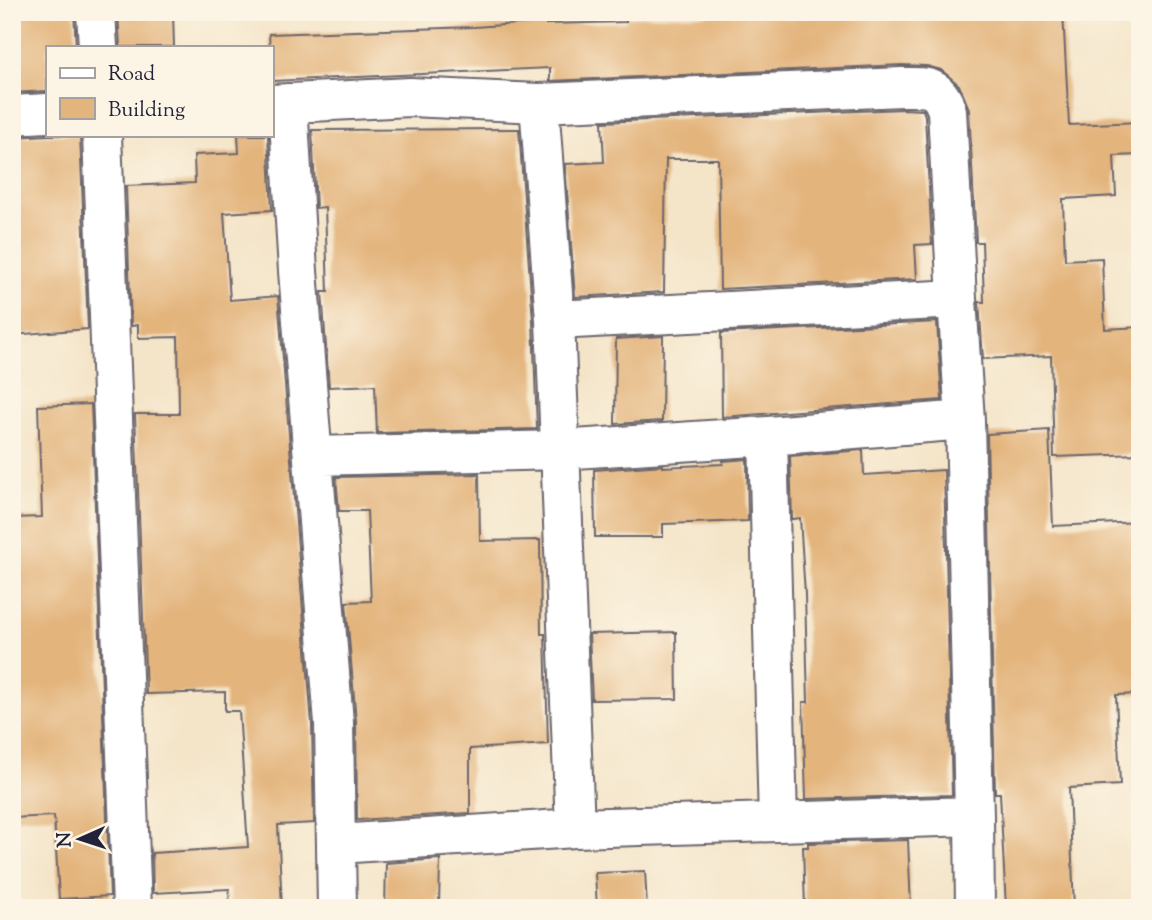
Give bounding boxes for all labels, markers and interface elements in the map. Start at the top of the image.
legend [46,46,273,136]
text: Road [108,60,155,90]
text: Building [108,96,185,126]
north arrow [46,804,116,874]
text: N [52,831,79,848]

